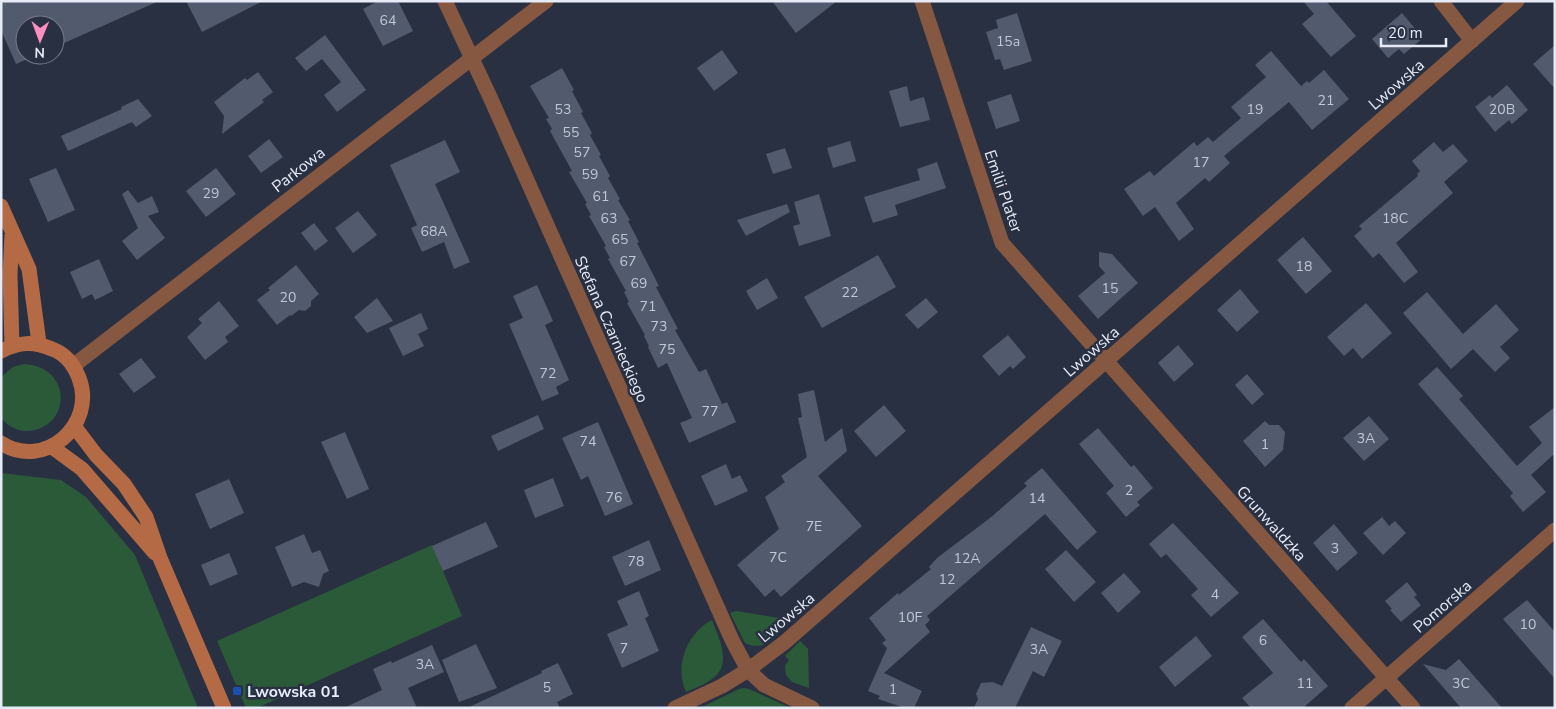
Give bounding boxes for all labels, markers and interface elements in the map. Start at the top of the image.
house number: 64 [380,11,396,30]
north arrow [15,15,65,65]
scale bar [1381,15,1446,47]
text: 20 m [1388,23,1423,43]
house number: 15a [996,32,1020,51]
text: N [34,43,45,62]
street label: Lwowska [1364,54,1429,115]
house number: 21 [1318,91,1334,110]
house number: 53 [555,100,571,119]
house number: 19 [1247,100,1263,119]
house number: 20B [1489,100,1515,119]
house number: 55 [563,123,579,142]
street label: Parkowa [267,142,330,198]
house number: 57 [574,143,590,162]
street label: Emilii Plater [979,147,1028,236]
house number: 17 [1193,153,1209,172]
house number: 59 [582,165,598,184]
house number: 29 [203,184,219,203]
house number: 61 [593,187,609,206]
house number: 63 [601,209,617,228]
house number: 18C [1382,209,1408,228]
house number: 68A [420,222,448,241]
house number: 65 [612,230,628,249]
house number: 67 [620,252,636,271]
street label: Stefana Czarnieckiego [569,253,653,406]
house number: 18 [1296,257,1312,276]
house number: 69 [631,274,647,293]
house number: 15 [1102,279,1118,298]
house number: 22 [842,283,858,302]
house number: 20 [280,288,296,307]
house number: 71 [640,297,656,316]
house number: 73 [651,317,667,336]
street label: Lwowska [1059,321,1124,382]
house number: 75 [659,340,675,359]
house number: 72 [540,364,556,383]
house number: 77 [702,402,718,421]
house number: 3A [1357,429,1375,448]
house number: 74 [580,432,596,451]
house number: 1 [1261,435,1269,454]
house number: 2 [1125,481,1133,500]
street label: Grunwaldzka [1231,481,1311,566]
house number: 76 [606,488,622,507]
house number: 14 [1029,489,1045,508]
house number: 7E [806,517,822,536]
house number: 3 [1331,539,1339,558]
house number: 7C [769,548,787,567]
house number: 12A [953,549,981,568]
house number: 78 [628,552,644,571]
house number: 12 [939,570,955,589]
street label: Pomorska [1409,575,1477,638]
house number: 4 [1211,585,1219,604]
street label: Lwowska [754,588,820,648]
house number: 10F [898,608,923,627]
house number: 10 [1520,615,1536,634]
house number: 6 [1259,631,1267,650]
house number: 7 [620,639,628,658]
house number: 3A [1030,640,1048,659]
house number: 3A [416,655,434,674]
house number: 11 [1297,674,1313,693]
house number: 3C [1452,674,1470,693]
house number: 5 [543,678,551,697]
house number: 1 [889,680,897,699]
place label: Lwowska 01 [247,681,340,703]
marker: Lwowska 01 [231,685,243,697]

